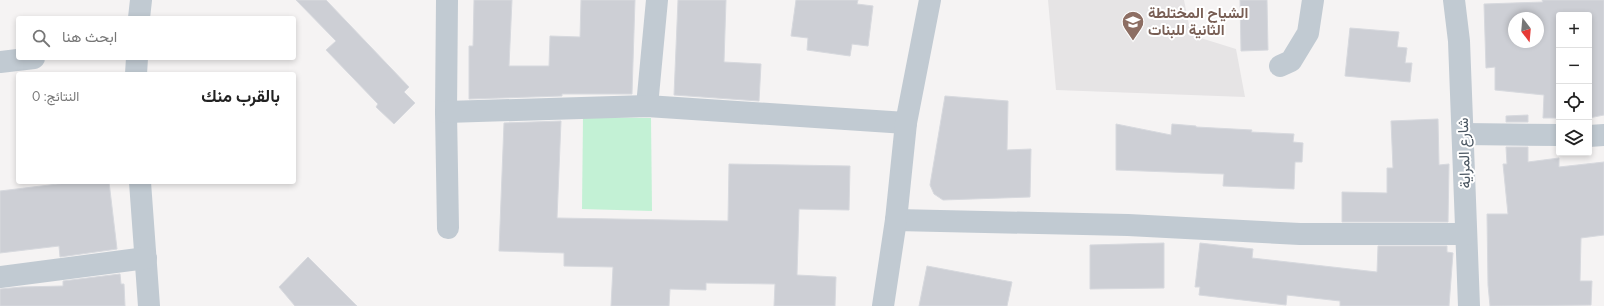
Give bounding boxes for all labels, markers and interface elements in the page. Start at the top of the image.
place label: الشياح المختلطة الثانية للبنات [1148,4,1248,39]
school or university icon: الشياح المختلطة الثانية للبنات [1120,9,1146,42]
north arrow [1508,12,1544,48]
map controls [1556,12,1592,156]
button: + [1556,12,1592,48]
search box [16,16,296,60]
icon: search [30,27,52,49]
text: ابحث هنا [62,28,117,46]
button: − [1556,48,1592,84]
button: locate [1556,84,1592,120]
text: بالقرب منك [201,86,280,106]
text: النتائج: 0 [32,89,79,104]
street label: شارع المراية [1454,117,1476,189]
button: layers [1556,120,1592,156]

